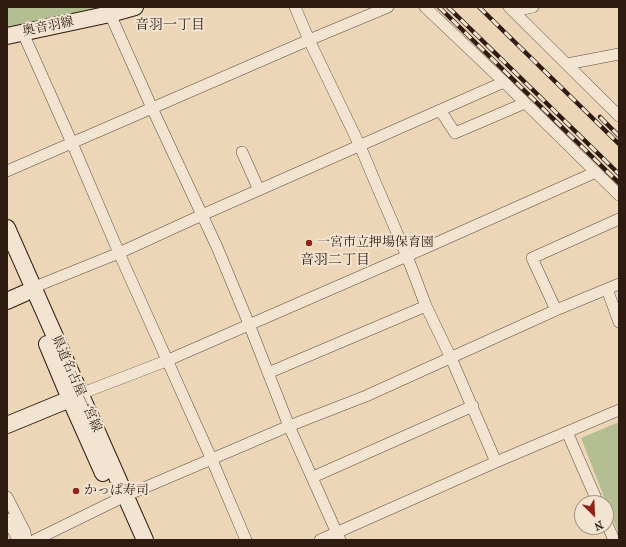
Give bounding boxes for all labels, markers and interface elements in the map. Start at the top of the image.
street label: 奥音羽線 [21,14,75,40]
district label: 音羽一丁目 [135,18,205,34]
place label: 一宮市立押場保育園 [317,235,434,251]
marker: 一宮市立押場保育園 [304,238,314,248]
district label: 音羽二丁目 [300,253,370,269]
street label: 県道名古屋一宮線 [48,333,104,435]
place label: かっぱ寿司 [84,483,149,499]
marker: かっぱ寿司 [71,486,81,496]
north arrow [574,495,614,535]
text: N [592,518,605,533]

